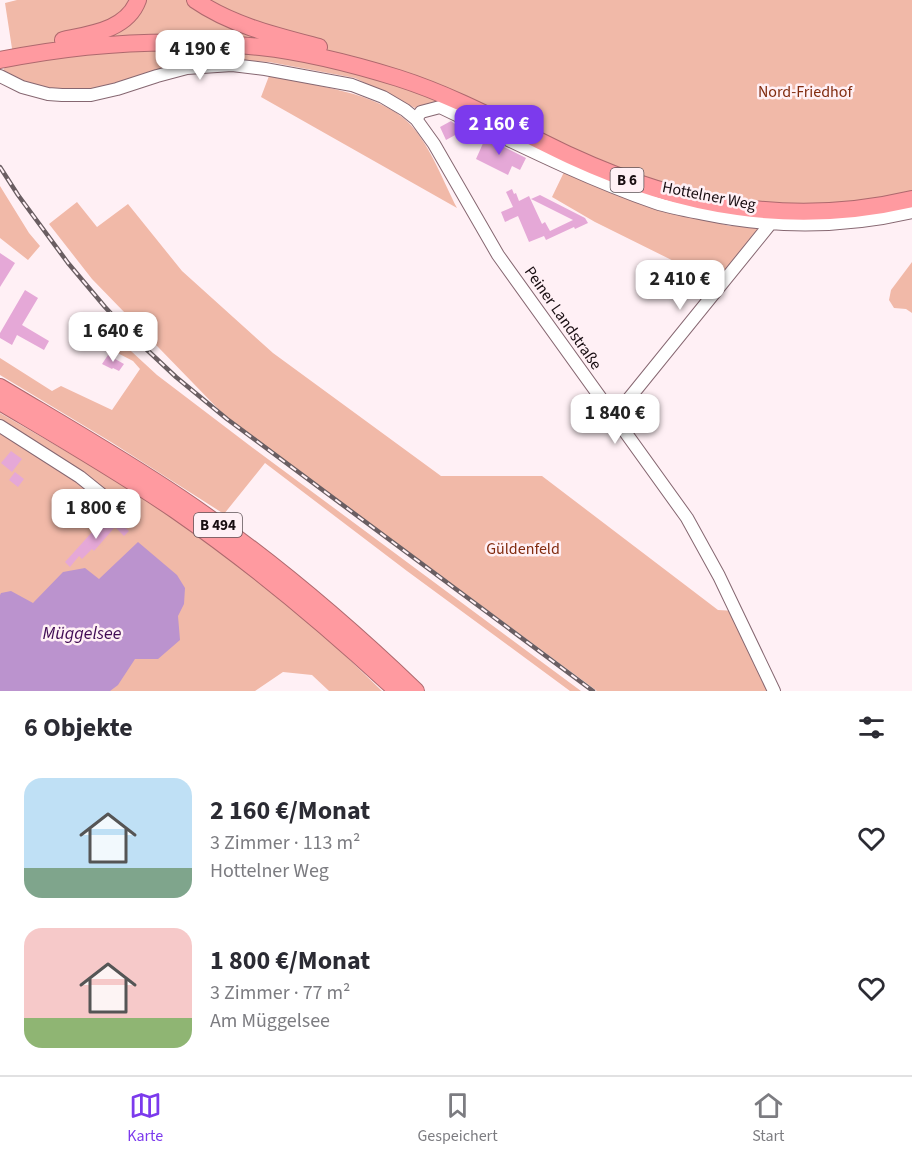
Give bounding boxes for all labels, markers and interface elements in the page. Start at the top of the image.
pin: 4 190 € [145,30,255,81]
text: 4 190 € [170,35,230,63]
park label: Nord-Friedhof [758,81,853,103]
pin: 2 160 € [444,105,554,156]
text: 2 160 € [469,110,529,138]
road number: B 6 [610,168,644,192]
street label: Hottelner Weg [660,176,758,216]
pin: 2 410 € [625,260,735,311]
street label: Peiner Landstraße [519,262,607,374]
text: 2 410 € [650,265,710,293]
pin: 1 640 € [58,312,168,363]
text: 1 640 € [83,317,143,345]
pin: 1 840 € [560,394,670,445]
text: 1 840 € [585,399,645,427]
pin: 1 800 € [41,489,151,540]
text: 1 800 € [66,494,126,522]
road number: B 494 [194,513,242,537]
park label: Güldenfeld [486,538,560,560]
water label: Müggelsee [43,621,122,646]
text: 6 Objekte [24,709,133,746]
icon: filters [855,711,888,744]
text: 2 160 €/Monat [210,792,370,829]
icon: home [72,802,144,874]
icon: heart [855,822,888,855]
text: 3 Zimmer · 113 m² [210,829,360,857]
text: Hottelner Weg [210,857,329,885]
text: 1 800 €/Monat [210,942,370,979]
icon: home [72,952,144,1024]
icon: heart [855,972,888,1005]
text: 3 Zimmer · 77 m² [210,979,350,1007]
text: Am Müggelsee [210,1007,330,1035]
tab: Karte [127,1089,163,1147]
tab: Gespeichert [417,1089,498,1147]
tab: Start [752,1089,785,1147]

